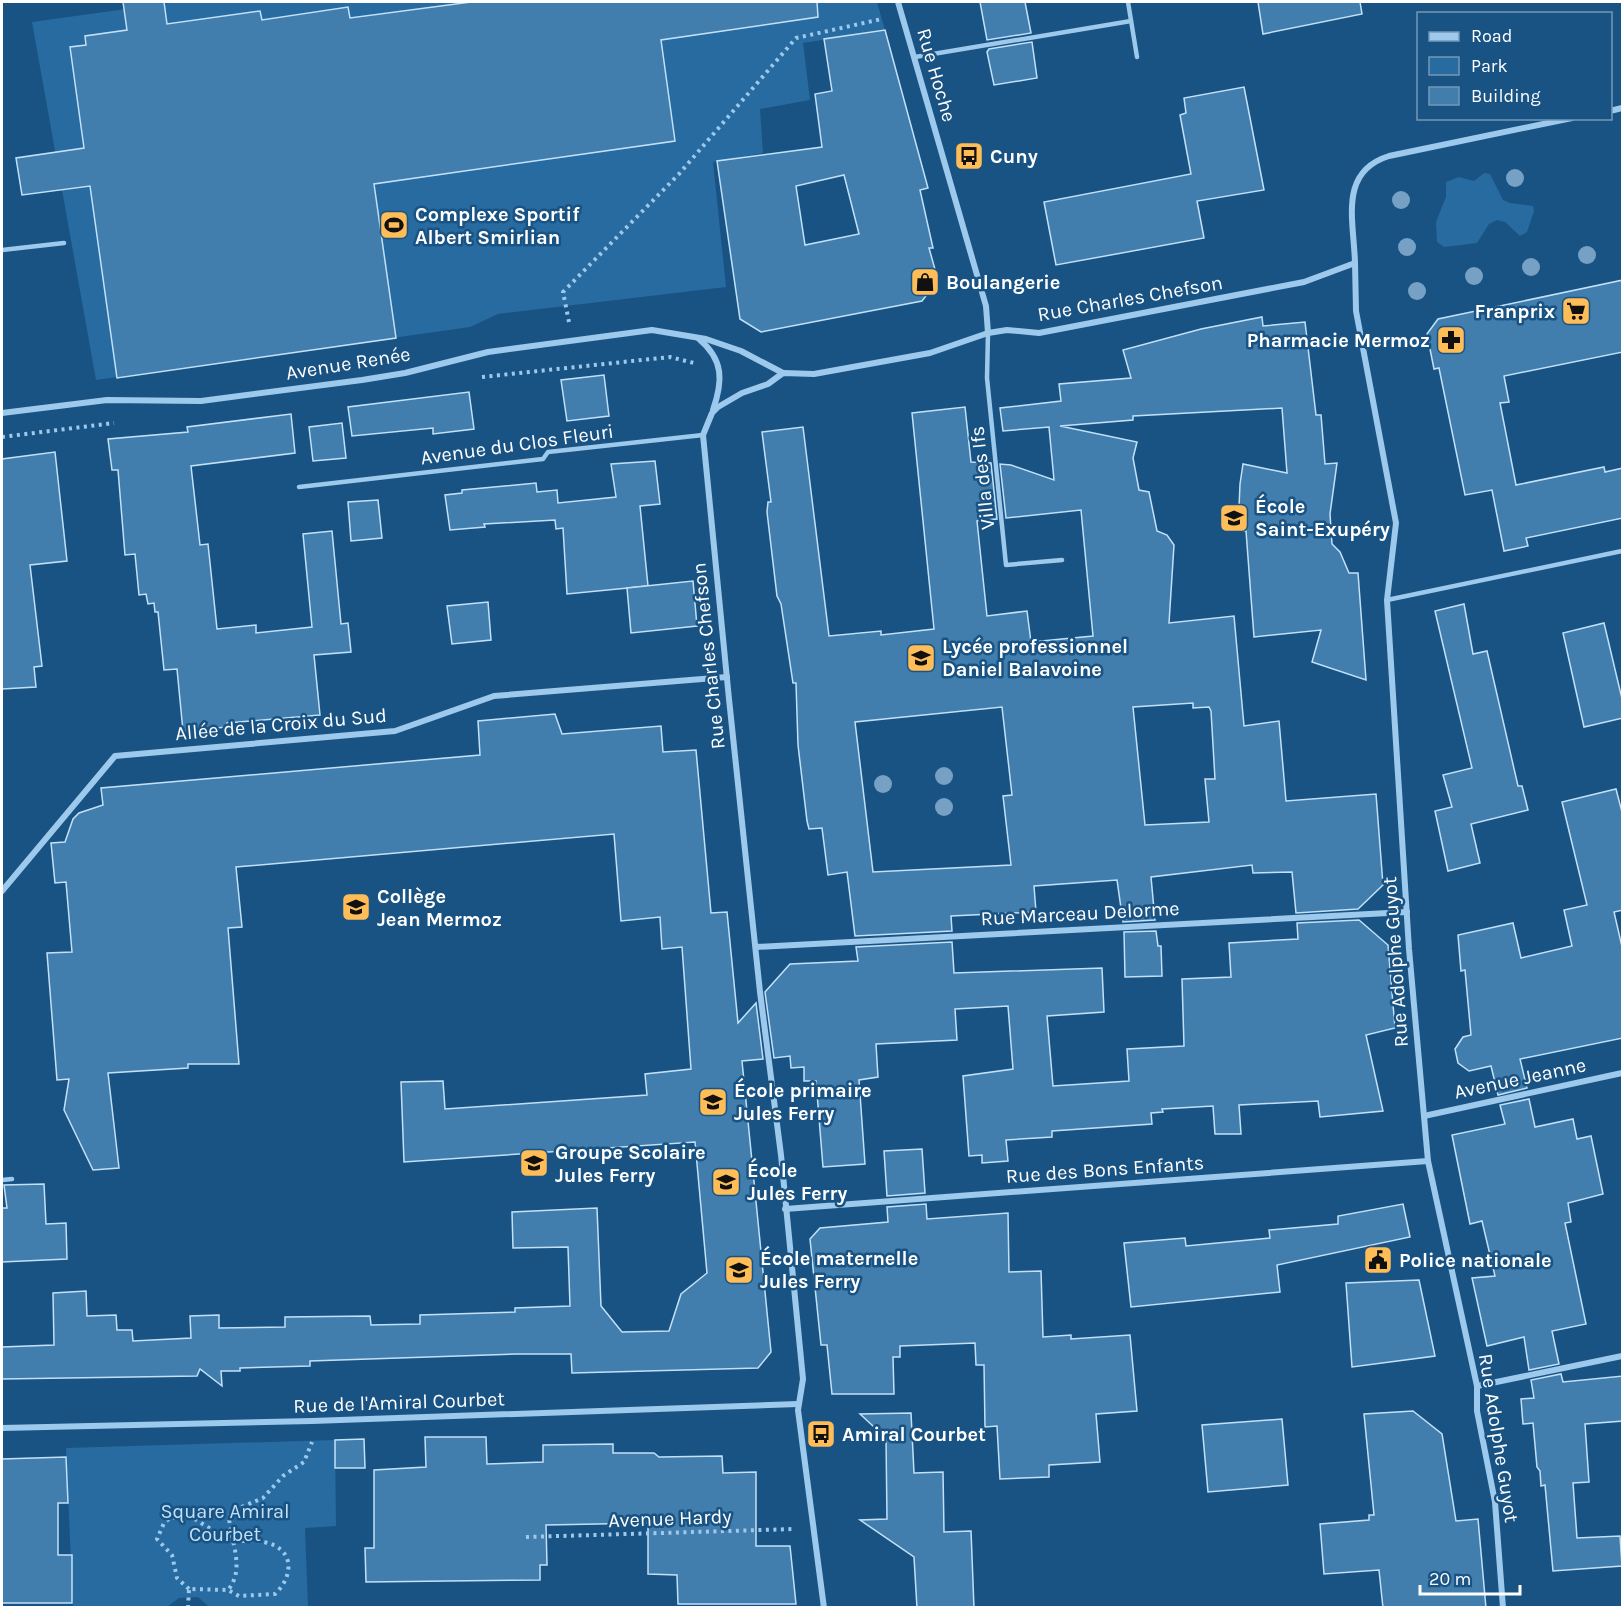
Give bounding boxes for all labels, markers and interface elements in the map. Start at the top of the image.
legend [1417,12,1612,120]
text: Road [1471,25,1512,47]
street label: Rue Hoche [912,26,961,125]
text: Park [1471,55,1508,77]
text: Building [1471,85,1541,107]
bus stop icon: Cuny [953,140,985,172]
place label: Cuny [990,145,1038,168]
place label: Complexe Sportif Albert Smirlian [415,203,580,249]
sports icon: Complexe Sportif Albert Smirlian [378,209,410,241]
shop icon: Boulangerie [909,266,941,298]
place label: Boulangerie [946,271,1060,294]
street label: Rue Charles Chefson [1036,271,1224,326]
supermarket icon: Franprix [1560,295,1592,327]
place label: Franprix [1474,300,1555,323]
pharmacy icon: Pharmacie Mermoz [1435,324,1467,356]
place label: Pharmacie Mermoz [1247,329,1430,352]
street label: Avenue Renée [284,342,412,385]
street label: Avenue du Clos Fleuri [419,420,615,469]
street label: Villa des Ifs [966,425,999,531]
place label: École Saint-Exupéry [1255,493,1390,541]
school or university icon: École Saint-Exupéry [1218,502,1250,534]
street label: Rue Charles Chefson [687,561,730,750]
place label: Lycée professionnel Daniel Balavoine [942,635,1128,681]
school or university icon: Lycée professionnel Daniel Balavoine [905,642,937,674]
street label: Allée de la Croix du Sud [174,704,388,745]
street label: Rue Adolphe Guyot [1378,876,1413,1048]
place label: Collège Jean Mermoz [377,885,502,931]
school or university icon: Collège Jean Mermoz [340,891,372,923]
street label: Rue Marceau Delorme [980,897,1180,930]
street label: Avenue Jeanne [1452,1053,1588,1104]
place label: École primaire Jules Ferry [734,1077,872,1125]
school or university icon: École primaire Jules Ferry [697,1086,729,1118]
place label: Groupe Scolaire Jules Ferry [555,1141,706,1187]
school or university icon: Groupe Scolaire Jules Ferry [518,1147,550,1179]
street label: Rue des Bons Enfants [1005,1151,1205,1188]
place label: École Jules Ferry [747,1157,847,1205]
school or university icon: École Jules Ferry [710,1166,742,1198]
public building icon: Police nationale [1362,1244,1394,1276]
place label: École maternelle Jules Ferry [760,1245,918,1293]
place label: Police nationale [1399,1249,1552,1272]
school or university icon: École maternelle Jules Ferry [723,1254,755,1286]
street label: Rue Adolphe Guyot [1474,1352,1523,1525]
street label: Rue de l'Amiral Courbet [293,1387,506,1418]
bus stop icon: Amiral Courbet [805,1418,837,1450]
place label: Amiral Courbet [842,1423,986,1446]
park label: Square Amiral Courbet [160,1500,290,1546]
street label: Avenue Hardy [608,1505,732,1532]
scale bar [1420,1558,1520,1596]
text: 20 m [1429,1568,1471,1590]

